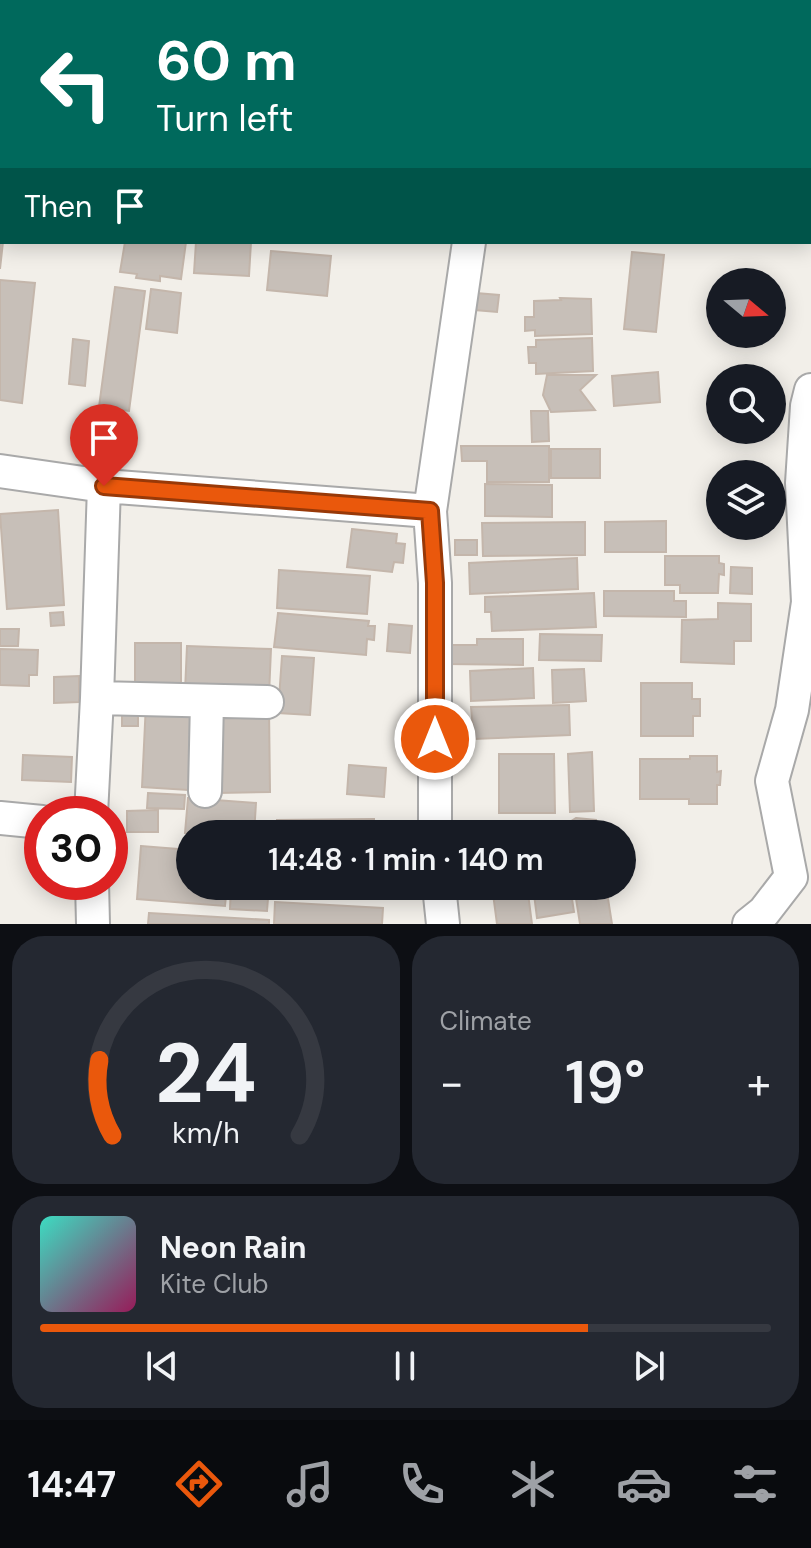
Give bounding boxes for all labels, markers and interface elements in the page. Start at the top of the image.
text: 60 m [156,24,297,97]
icon: left [24,32,128,136]
text: Turn left [156,95,293,142]
icon: arrive [108,184,152,228]
text: Then [24,187,92,226]
north arrow [706,268,786,348]
map controls [706,268,786,540]
button: search [706,364,786,444]
pin [70,404,138,486]
icon: arrive [82,416,126,460]
button: layers [706,460,786,540]
position arrow [393,697,477,781]
speed limit sign: 30 [24,796,128,900]
text: 14:48 · 1 min · 140 m [268,840,544,879]
text: Climate [440,1004,532,1038]
text: 24 [155,1019,257,1128]
text: 19° [565,1043,645,1122]
text: − [440,1054,464,1112]
text: + [747,1054,771,1112]
text: km/h [172,1115,240,1152]
text: Neon Rain [160,1228,306,1267]
text: Kite Club [160,1267,269,1301]
icon: previous [140,1344,184,1388]
icon: pause [383,1344,427,1388]
icon: next [627,1344,671,1388]
icon: directions [171,1456,227,1512]
icon: music [282,1456,338,1512]
icon: phone [394,1456,450,1512]
icon: climate [505,1456,561,1512]
icon: car [616,1456,672,1512]
icon: filters [727,1456,783,1512]
text: 14:47 [28,1461,116,1508]

